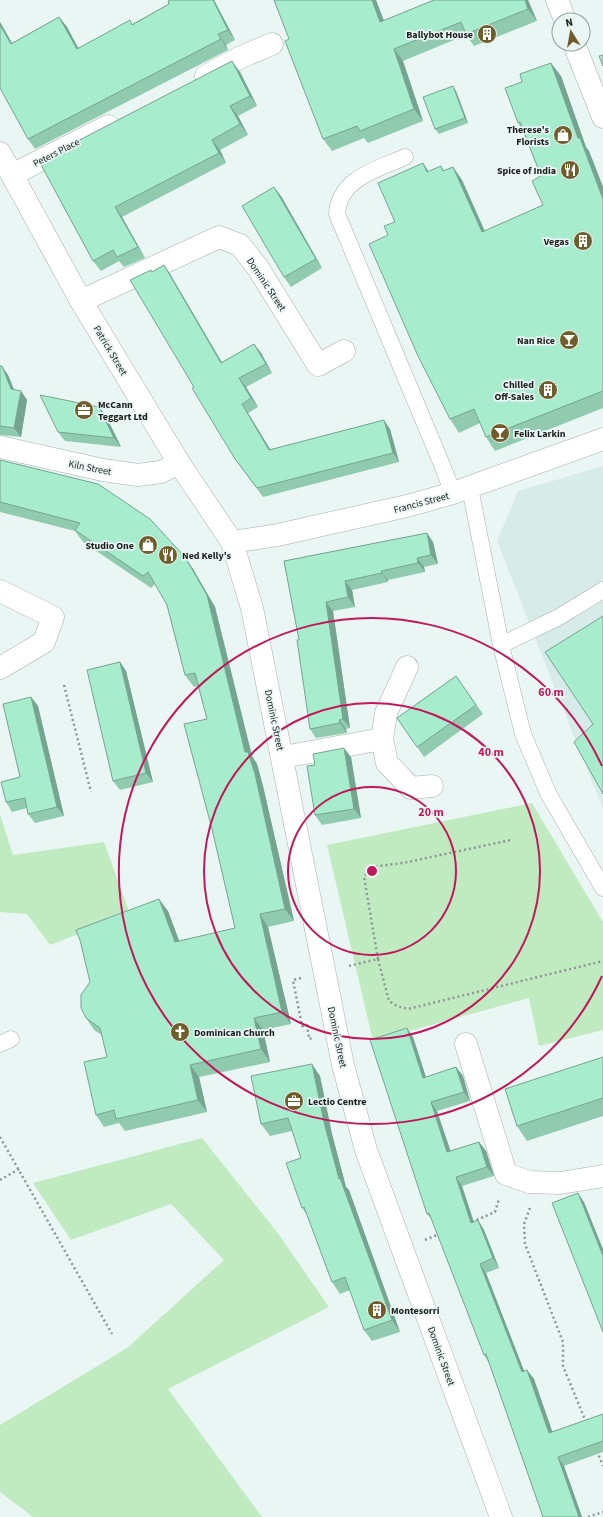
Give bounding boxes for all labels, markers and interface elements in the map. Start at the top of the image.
north arrow [551,12,591,52]
text: N [564,15,574,31]
building icon: Ballybot House [476,23,498,45]
place label: Ballybot House [406,28,473,42]
place label: Therese's Florists [507,123,550,149]
shop icon: Therese's Florists [552,124,574,146]
street label: Peters Place [31,135,82,171]
restaurant icon: Spice of India [559,159,581,181]
place label: Spice of India [497,164,556,178]
building icon: Vegas [572,230,594,252]
place label: Vegas [543,235,570,249]
street label: Dominic Street [243,255,290,315]
street label: Patrick Street [90,323,131,379]
bar icon: Nan Rice [558,329,580,351]
place label: Nan Rice [517,334,555,348]
place label: Chilled Off-Sales [494,378,535,404]
building icon: Chilled Off-Sales [537,379,559,401]
place label: McCann Teggart Ltd [98,398,148,424]
office icon: McCann Teggart Ltd [73,399,95,421]
bar icon: Felix Larkin [489,422,511,444]
place label: Felix Larkin [514,427,566,441]
street label: Kiln Street [67,457,113,479]
street label: Francis Street [392,489,451,517]
shop icon: Studio One [137,534,159,556]
place label: Studio One [85,539,134,553]
restaurant icon: Ned Kelly's [157,544,179,566]
place label: Ned Kelly's [182,549,231,563]
text: 60 m [538,684,564,701]
street label: Dominic Street [261,688,287,753]
text: 40 m [478,744,504,761]
text: 20 m [418,804,444,821]
centre of rings [365,864,379,878]
street label: Dominic Street [324,1005,350,1070]
church icon: Dominican Church [169,1021,191,1043]
place label: Dominican Church [194,1026,275,1040]
office icon: Lectio Centre [283,1090,305,1112]
place label: Lectio Centre [308,1095,367,1109]
building icon: Montesorri [366,1299,388,1321]
place label: Montesorri [391,1304,440,1318]
street label: Dominic Street [424,1325,458,1388]

